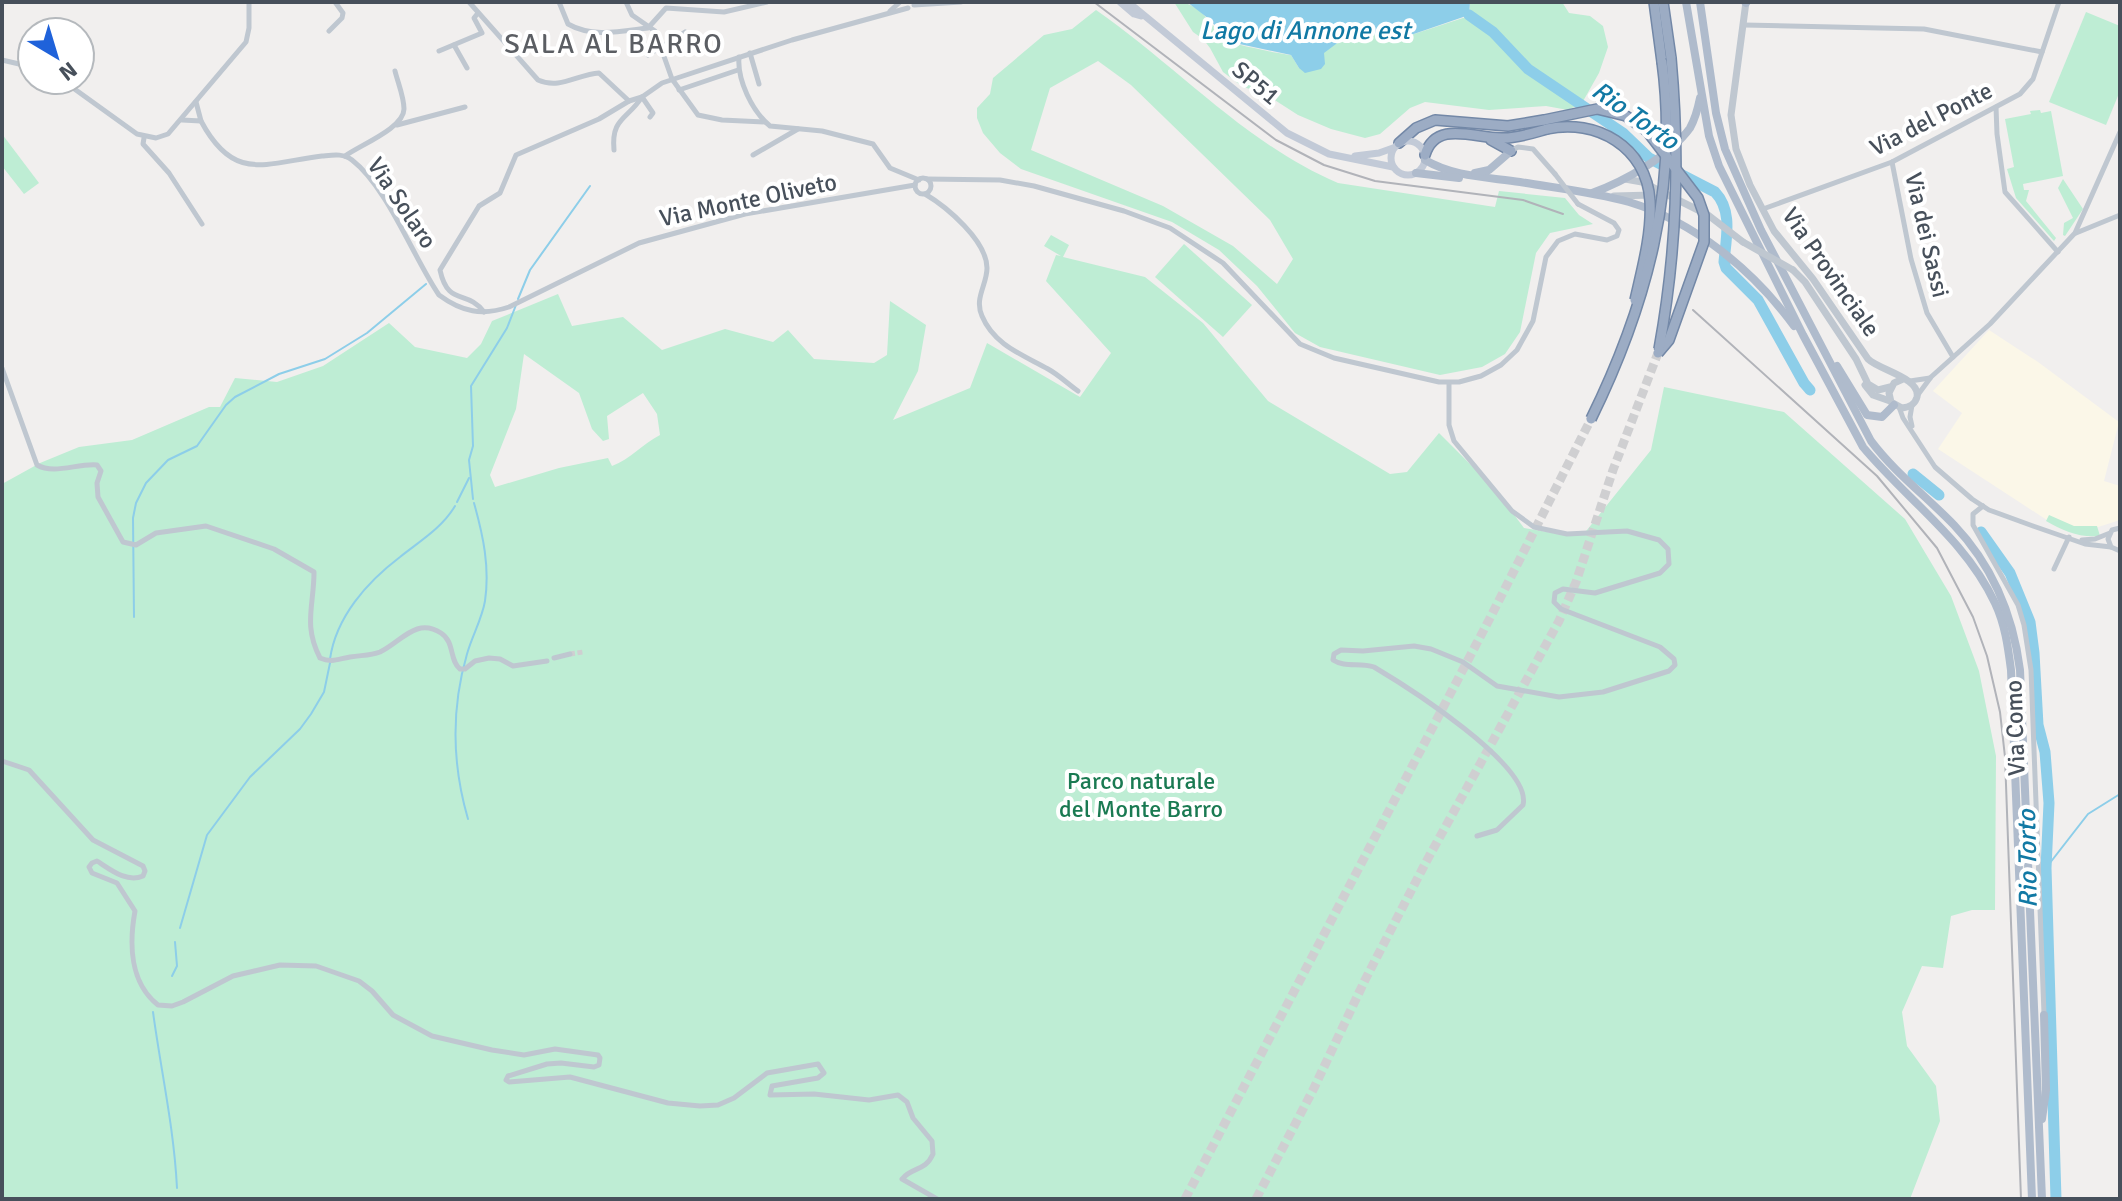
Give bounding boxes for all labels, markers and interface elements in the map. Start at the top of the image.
water label: Lago di Annone est [1200,15,1413,47]
north arrow [16,16,96,96]
district label: SALA AL BARRO [504,27,724,61]
street label: SP51 [1226,55,1286,111]
text: N [54,56,82,87]
water label: Rio Torto [1585,75,1686,158]
street label: Via del Ponte [1865,75,1997,163]
street label: Via Solaro [361,152,443,254]
street label: Via Monte Oliveto [657,167,839,233]
street label: Via dei Sassi [1898,170,1956,300]
street label: Via Provinciale [1775,202,1887,342]
street label: Via Como [1998,679,2032,777]
park label: Parco naturale del Monte Barro [1059,766,1223,824]
water label: Rio Torto [2011,808,2045,909]

